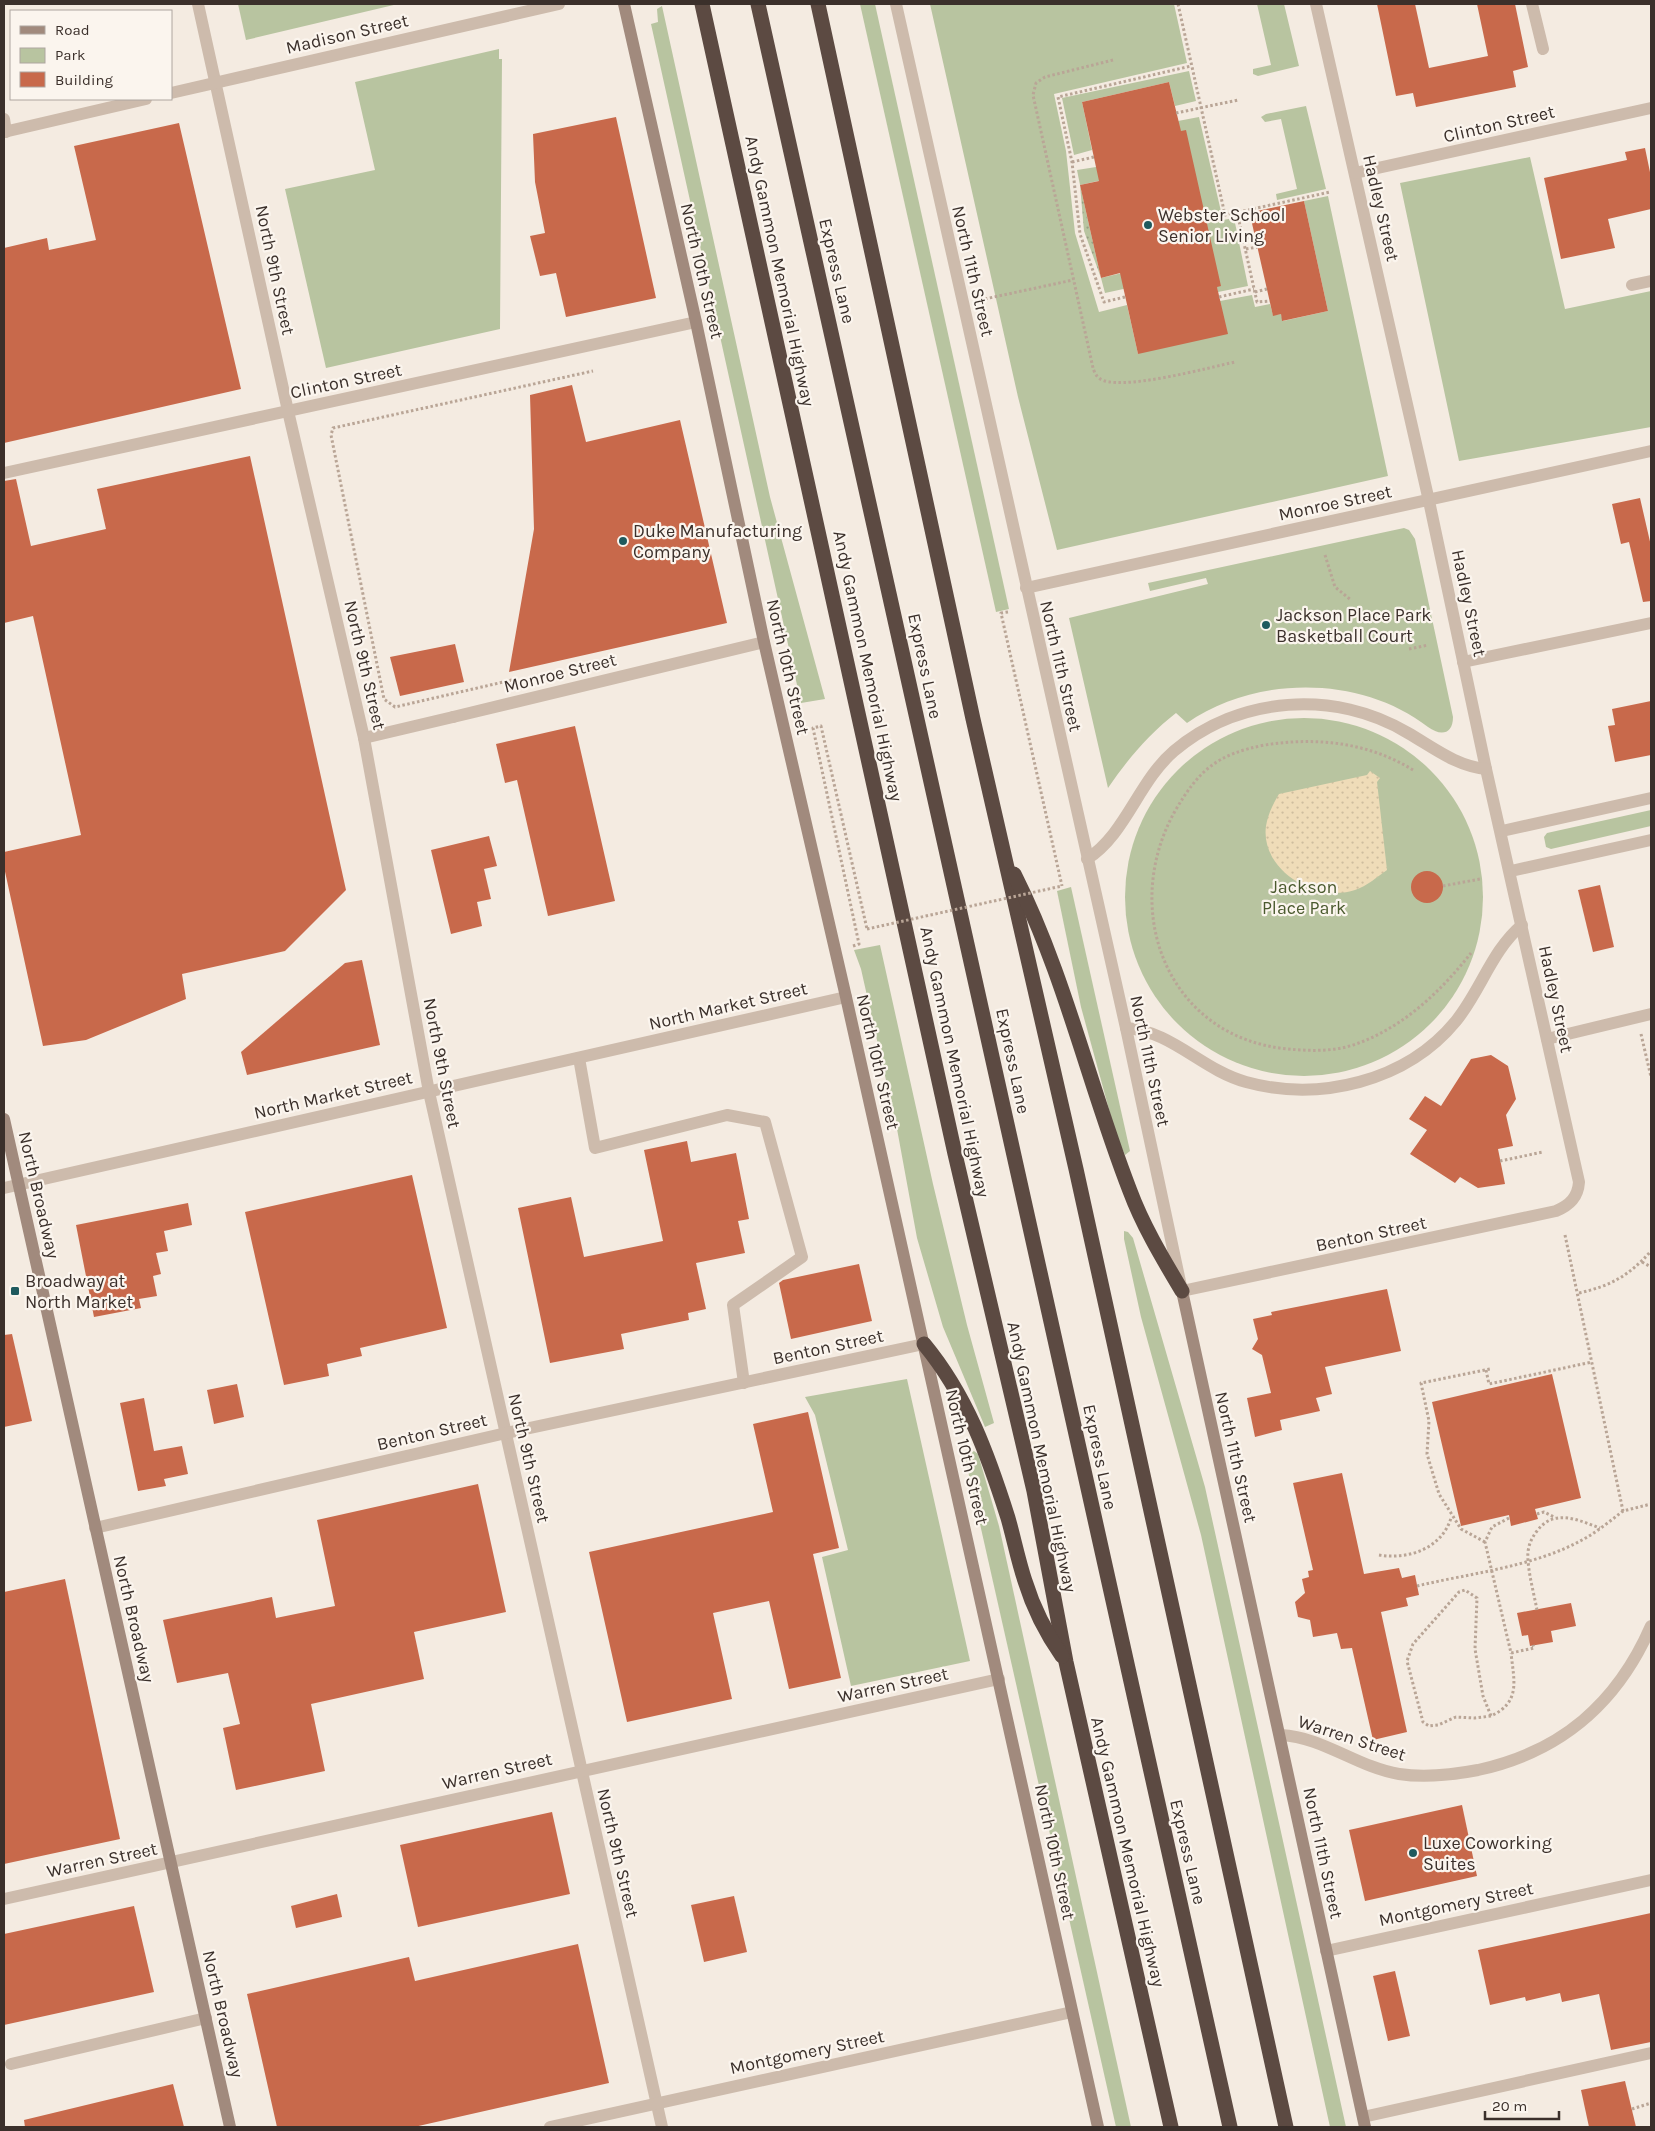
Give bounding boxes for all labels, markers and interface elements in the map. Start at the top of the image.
street label: Madison Street [284,9,411,59]
legend [10,10,172,100]
text: Road [55,21,90,39]
text: Park [55,46,85,64]
text: Building [55,71,113,89]
street label: Clinton Street [1441,100,1557,147]
street label: Andy Gammon Memorial Highway [740,133,820,409]
street label: Hadley Street [1358,152,1404,264]
street label: North 10th Street [676,201,728,341]
street label: North 9th Street [250,203,300,337]
street label: North 11th Street [947,203,999,339]
place label: Webster School Senior Living [1158,204,1285,247]
street label: Express Lane [814,216,860,326]
marker: Webster School Senior Living [1142,219,1154,231]
street label: Clinton Street [288,358,404,404]
street label: Monroe Street [1276,480,1394,526]
place label: Duke Manufacturing Company [633,520,802,563]
street label: Andy Gammon Memorial Highway [828,528,908,804]
marker: Duke Manufacturing Company [617,535,629,547]
street label: Hadley Street [1447,547,1491,659]
street label: North 10th Street [762,597,814,737]
street label: North 9th Street [339,598,391,732]
street label: North 11th Street [1035,598,1087,734]
place label: Jackson Place Park Basketball Court [1276,604,1431,647]
street label: Express Lane [903,611,947,721]
marker: Jackson Place Park Basketball Court [1260,619,1272,631]
street label: Monroe Street [501,648,619,698]
park label: Jackson Place Park [1262,876,1346,919]
street label: Andy Gammon Memorial Highway [915,924,995,1200]
street label: Hadley Street [1534,943,1578,1055]
street label: North Market Street [647,977,810,1035]
street label: North 10th Street [852,992,904,1132]
street label: North 11th Street [1125,993,1175,1129]
street label: North 9th Street [419,996,465,1130]
street label: Express Lane [991,1006,1035,1116]
street label: North Market Street [252,1066,415,1124]
street label: North Broadway [14,1129,64,1261]
street label: Benton Street [1314,1212,1429,1256]
place label: Broadway at North Market [25,1270,134,1313]
marker: Broadway at North Market [9,1285,21,1297]
street label: Andy Gammon Memorial Highway [1002,1319,1082,1595]
street label: Benton Street [771,1325,886,1369]
street label: North 10th Street [941,1387,993,1527]
street label: North 11th Street [1210,1389,1262,1525]
street label: North 9th Street [503,1391,555,1525]
street label: Express Lane [1078,1402,1122,1512]
street label: Benton Street [375,1409,489,1455]
street label: North Broadway [109,1553,159,1685]
street label: Warren Street [836,1663,950,1707]
street label: Warren Street [1295,1710,1409,1766]
street label: Andy Gammon Memorial Highway [1086,1715,1170,1990]
street label: Warren Street [440,1748,554,1794]
street label: North 10th Street [1030,1782,1080,1922]
street label: North 11th Street [1298,1785,1348,1921]
street label: North 9th Street [592,1786,644,1920]
street label: Express Lane [1165,1797,1211,1907]
place label: Luxe Coworking Suites [1423,1832,1552,1875]
street label: Warren Street [45,1838,159,1882]
marker: Luxe Coworking Suites [1407,1847,1419,1859]
street label: Montgomery Street [1377,1877,1535,1931]
street label: North Broadway [198,1948,248,2080]
street label: Montgomery Street [728,2025,886,2079]
scale bar [1485,2088,1559,2120]
text: 20 m [1492,2097,1527,2115]

